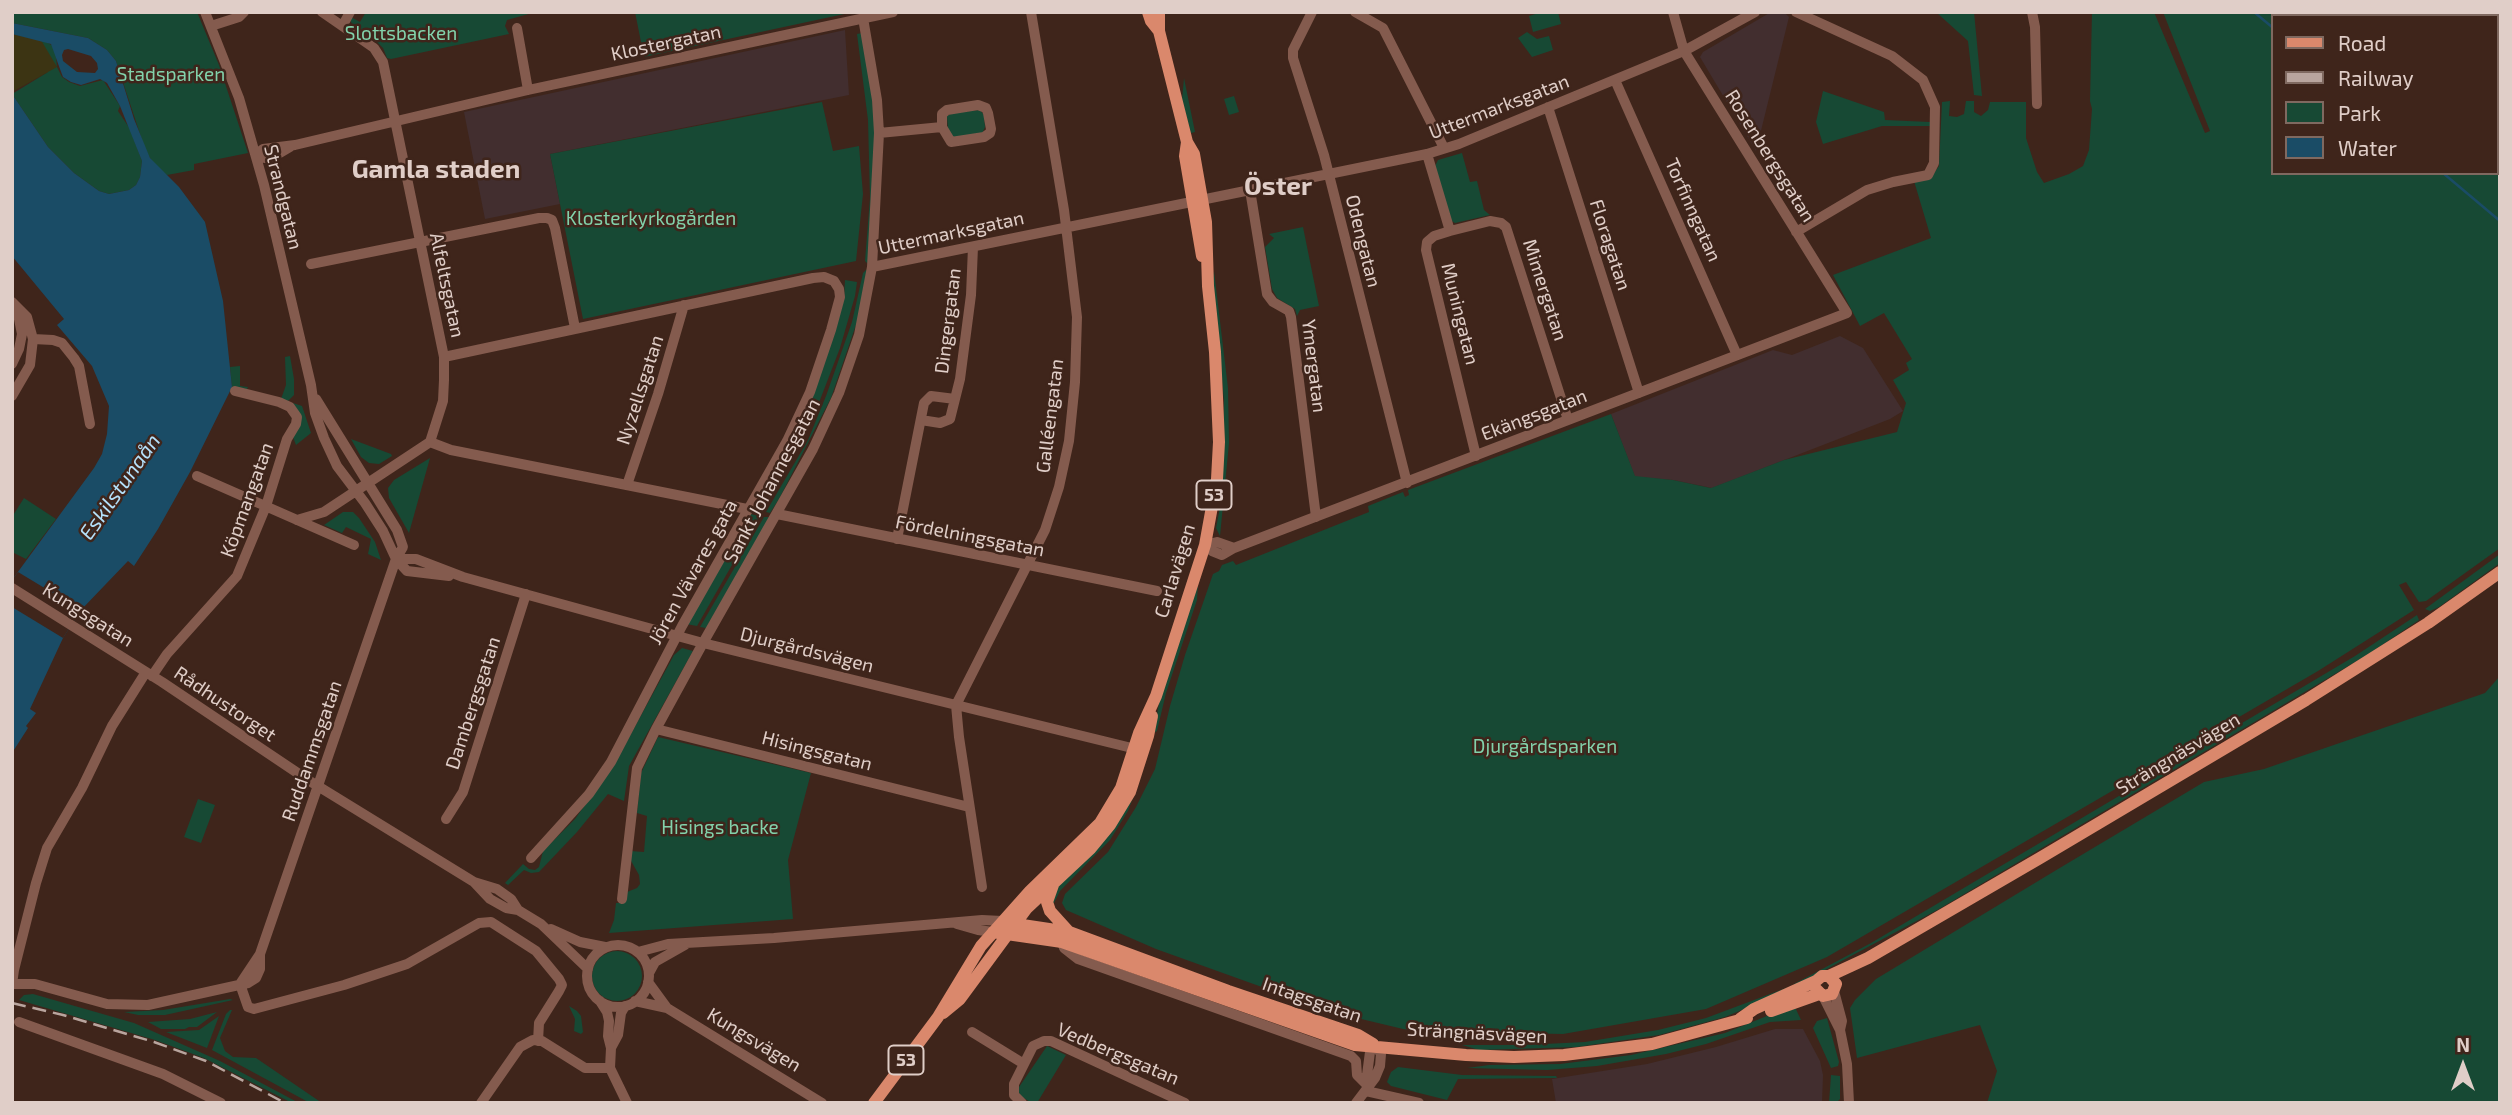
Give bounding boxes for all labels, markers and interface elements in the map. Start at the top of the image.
legend [2270,14,2498,175]
street label: Klostergatan [609,20,723,66]
park label: Slottsbacken [345,23,457,45]
text: Road [2338,30,2386,55]
park label: Stadsparken [117,64,225,86]
text: Railway [2338,65,2414,90]
street label: Uttermarksgatan [1426,70,1572,144]
street label: Rosenbergsgatan [1720,86,1820,226]
text: Park [2338,100,2381,125]
text: Water [2338,135,2397,160]
street label: Strandgatan [259,142,307,252]
district label: Gamla staden [352,153,520,185]
street label: Torfinngatan [1660,155,1726,265]
district label: Öster [1244,170,1312,202]
street label: Odengatan [1341,192,1385,290]
street label: Floragatan [1585,197,1635,293]
street label: Uttermarksgatan [876,206,1026,260]
park label: Klosterkyrkogården [566,208,736,230]
street label: Alfeltsgatan [425,230,469,340]
street label: Mimergatan [1518,236,1572,344]
street label: Muningatan [1436,261,1484,367]
street label: Dingergatan [930,267,966,375]
street label: Ymergatan [1297,318,1331,414]
street label: Nyzellsgatan [612,332,668,448]
street label: Galléengatan [1032,358,1068,474]
street label: Ekängsgatan [1478,384,1590,446]
street label: Sankt Johannesgatan [719,395,825,567]
water label: Eskilstunaån [74,429,166,545]
street label: Köpmangatan [216,439,278,561]
road number: 53 [1196,480,1232,509]
street label: Jören Vävares gata [644,496,742,648]
street label: Fördelningsgatan [893,510,1047,562]
street label: Carlavägen [1150,521,1200,621]
street label: Kungsgatan [38,578,138,652]
street label: Djurgårdsvägen [738,622,876,678]
street label: Dambergsgatan [441,634,505,772]
street label: Rådhustorget [170,662,280,746]
street label: Ruddammsgatan [277,678,347,824]
street label: Strängnäsvägen [2112,708,2244,800]
street label: Hisingsgatan [760,726,874,776]
park label: Djurgårdsparken [1473,736,1617,758]
park label: Hisings backe [661,817,779,839]
street label: Intagsgatan [1259,972,1365,1028]
street label: Kungsvägen [703,1003,805,1077]
street label: Vedbergsgatan [1054,1018,1182,1090]
street label: Strängnäsvägen [1406,1018,1548,1048]
north arrow [2428,1031,2498,1101]
text: N [2456,1033,2470,1056]
road number: 53 [888,1045,923,1074]

